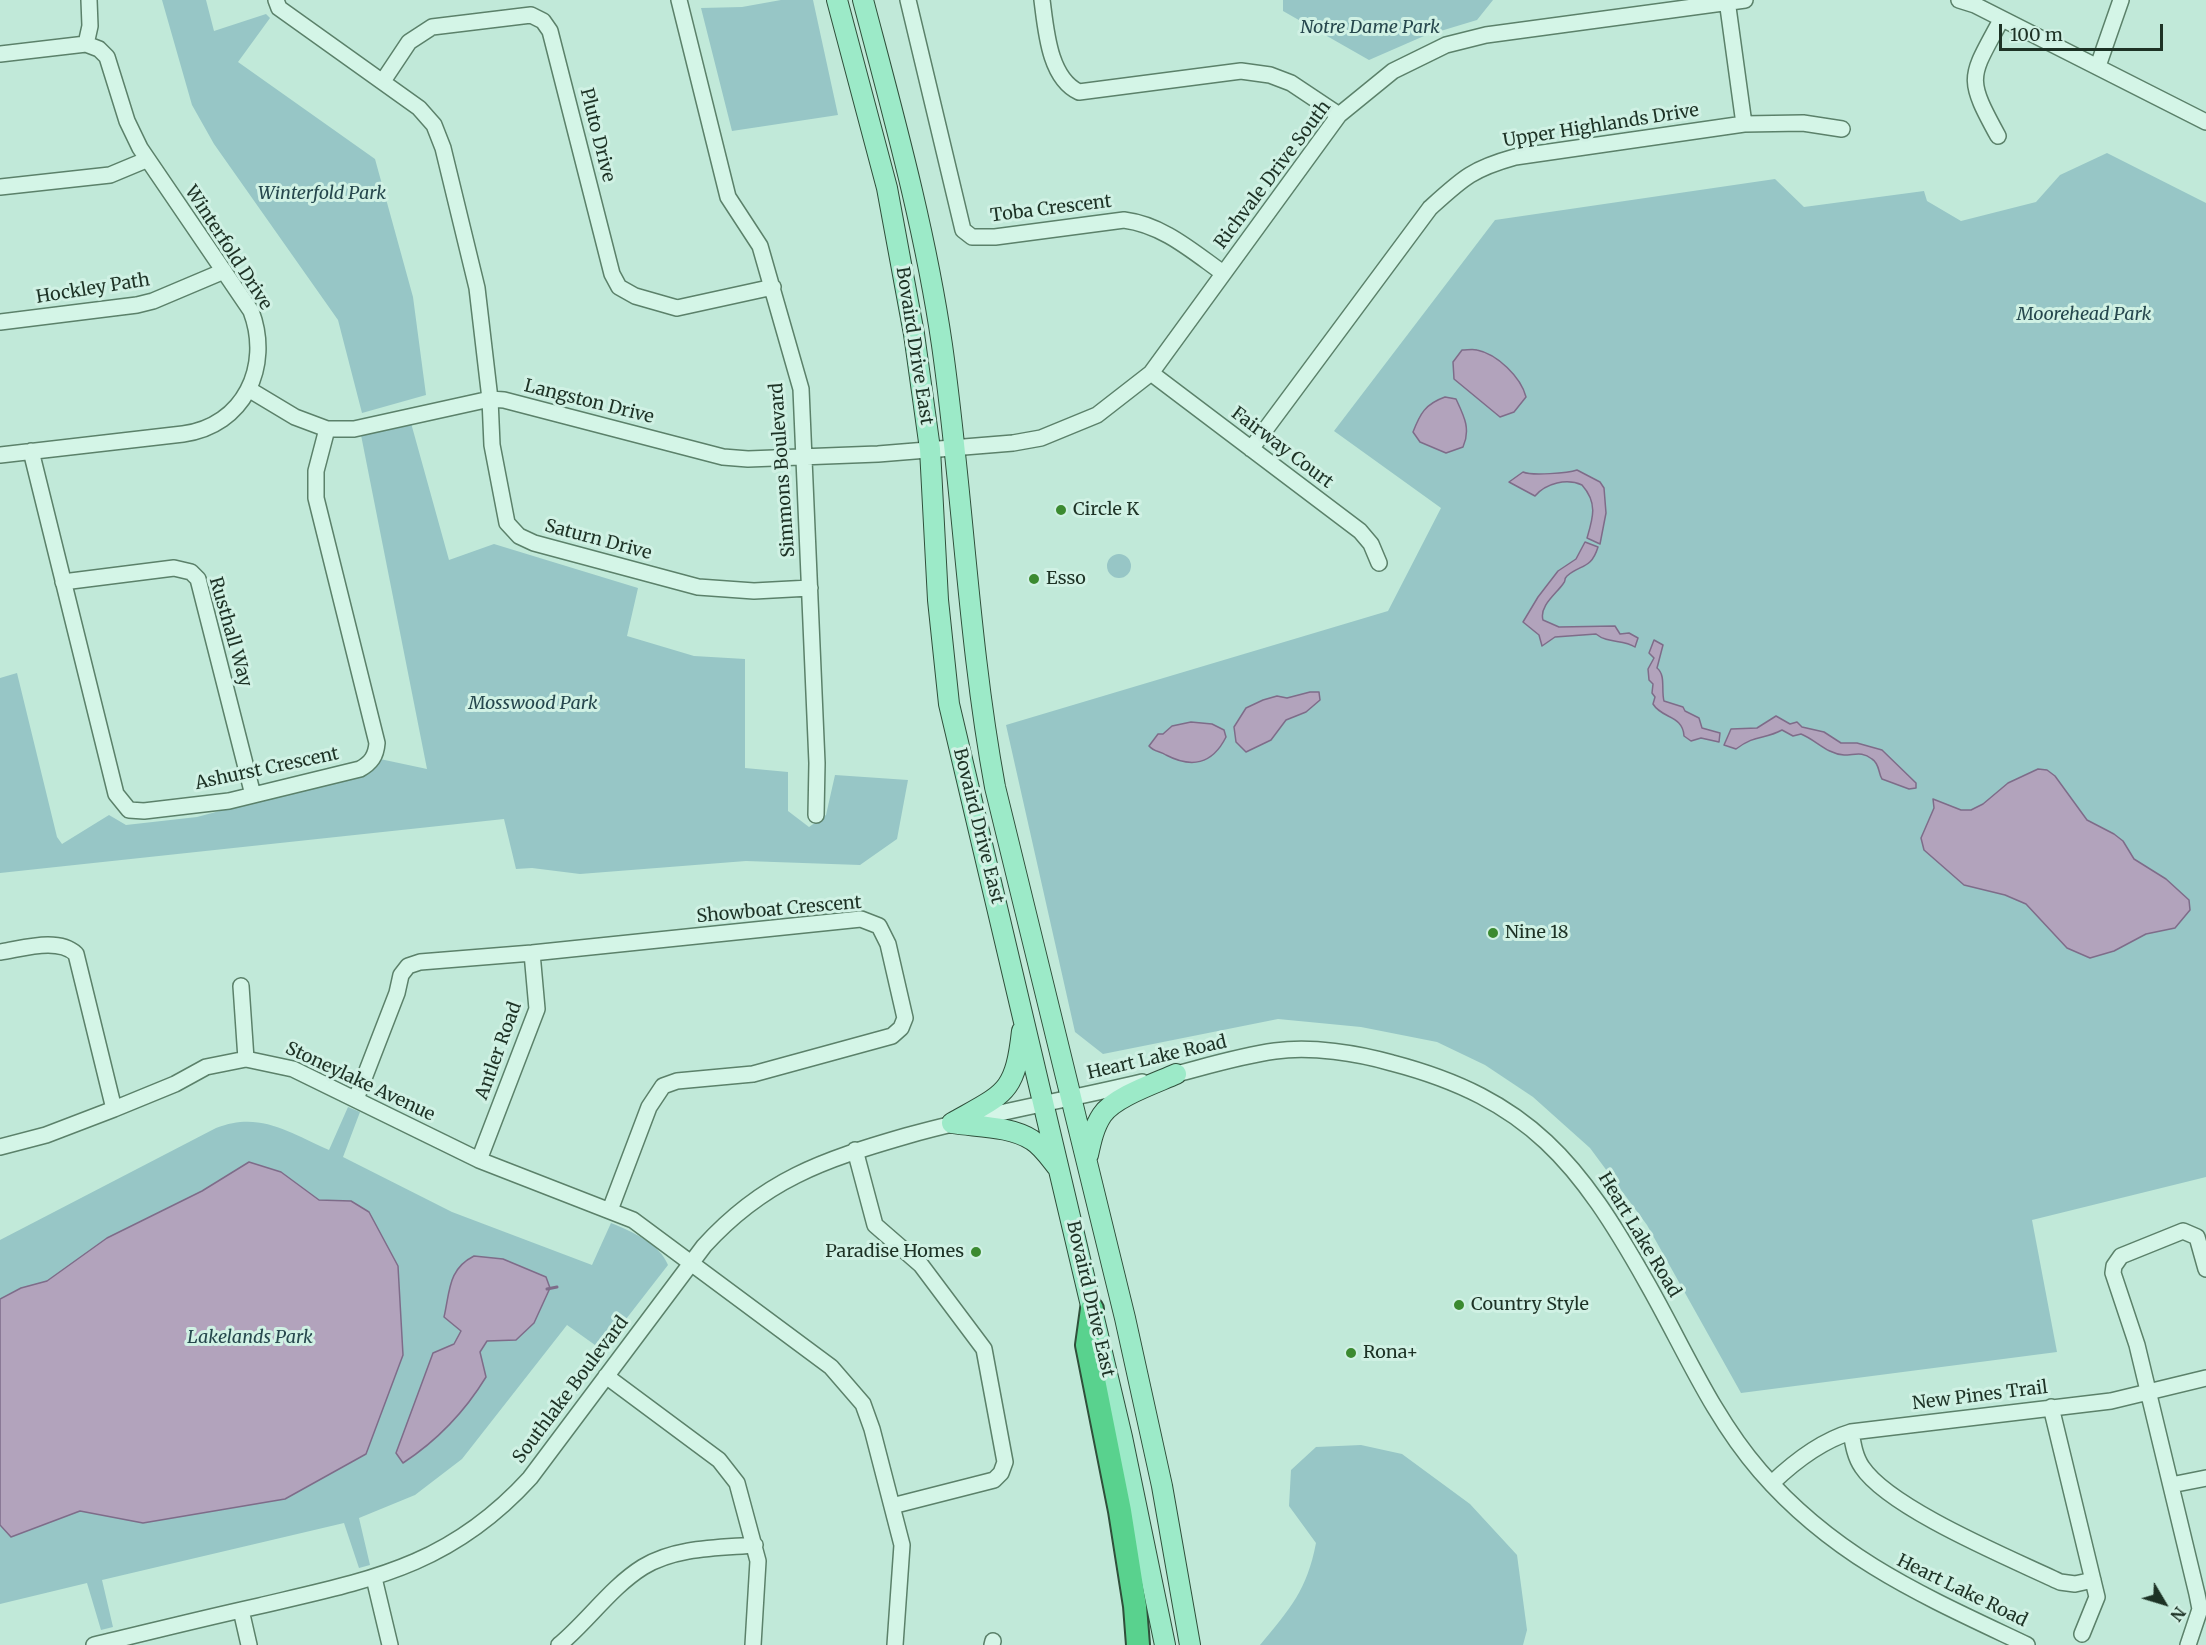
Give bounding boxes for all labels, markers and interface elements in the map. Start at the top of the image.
scale bar [2002,12,2166,50]
park label: Notre Dame Park [1300,17,1440,39]
text: 100 m [2010,23,2063,46]
street label: Pluto Drive [575,86,619,184]
street label: Richvale Drive South [1210,97,1336,253]
street label: Upper Highlands Drive [1502,100,1700,152]
street label: Winterfold Drive [180,182,276,314]
park label: Winterfold Park [258,183,386,205]
street label: Toba Crescent [989,191,1113,227]
street label: Bovaird Drive East [891,265,937,427]
street label: Hockley Path [35,269,151,309]
park label: Moorehead Park [2017,304,2151,326]
street label: Langston Drive [522,375,656,429]
street label: Simmons Boulevard [766,382,800,558]
street label: Fairway Court [1227,403,1337,493]
place label: Circle K [1073,499,1139,521]
marker: Circle K [1054,503,1068,517]
street label: Saturn Drive [542,515,654,565]
place label: Esso [1046,568,1086,590]
marker: Esso [1027,572,1041,586]
street label: Rusthall Way [204,575,256,689]
park label: Mosswood Park [468,693,598,715]
street label: Ashurst Crescent [193,743,341,795]
street label: Bovaird Drive East [948,746,1008,906]
street label: Showboat Crescent [696,892,862,928]
place label: Nine 18 [1505,922,1568,944]
marker: Nine 18 [1486,926,1500,940]
street label: Antler Road [471,999,527,1103]
street label: Heart Lake Road [1085,1031,1229,1085]
street label: Stoneylake Avenue [282,1038,438,1126]
street label: Heart Lake Road [1593,1168,1685,1302]
street label: Bovaird Drive East [1061,1219,1119,1379]
place label: Paradise Homes [825,1241,964,1263]
marker: Paradise Homes [969,1245,983,1259]
place label: Country Style [1471,1294,1589,1316]
marker: Country Style [1452,1298,1466,1312]
street label: Southlake Boulevard [509,1312,633,1468]
park label: Lakelands Park [187,1327,313,1349]
place label: Rona+ [1363,1342,1418,1364]
marker: Rona+ [1344,1346,1358,1360]
street label: New Pines Trail [1911,1377,2049,1415]
street label: Heart Lake Road [1893,1550,2031,1632]
north arrow [2134,1573,2194,1633]
text: N [2166,1603,2190,1625]

